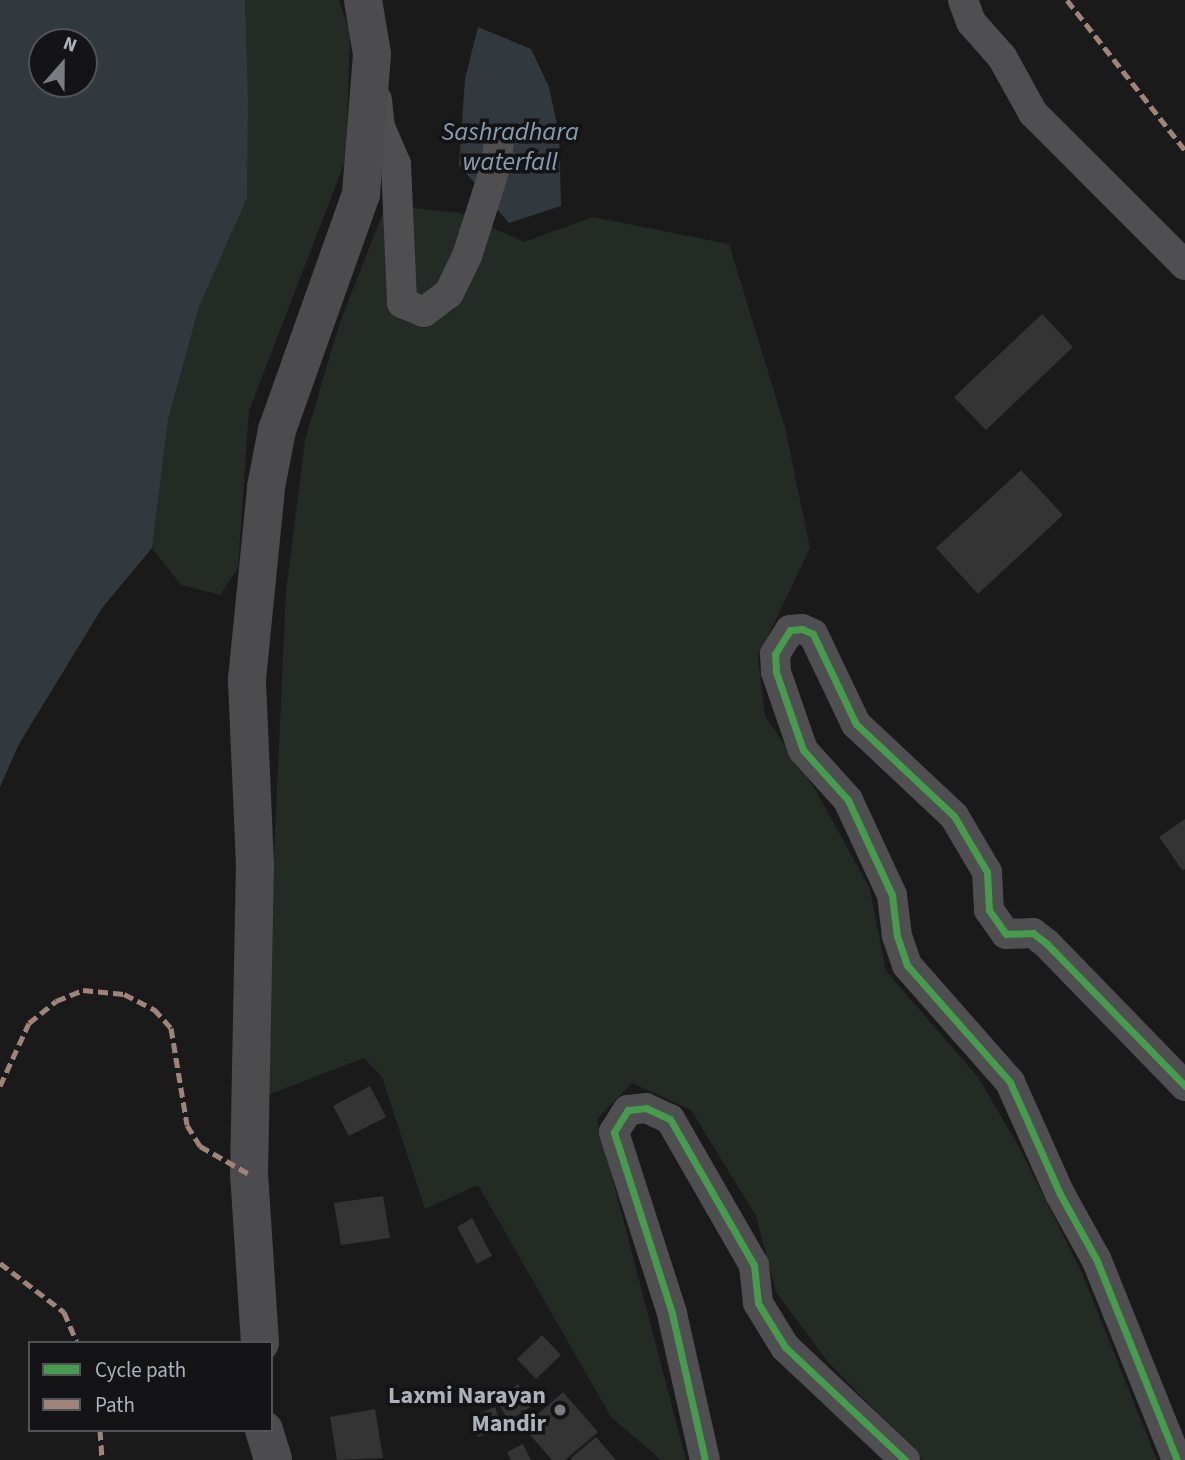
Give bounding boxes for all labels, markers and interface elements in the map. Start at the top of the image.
north arrow [28,28,98,98]
text: N [59,30,81,60]
water label: Sashradhara waterfall [441,116,579,178]
legend [28,1341,273,1432]
text: Cycle path [95,1355,186,1385]
place label: Laxmi Narayan Mandir [388,1382,546,1438]
text: Path [95,1390,135,1420]
marker: Laxmi Narayan Mandir [552,1402,568,1418]

